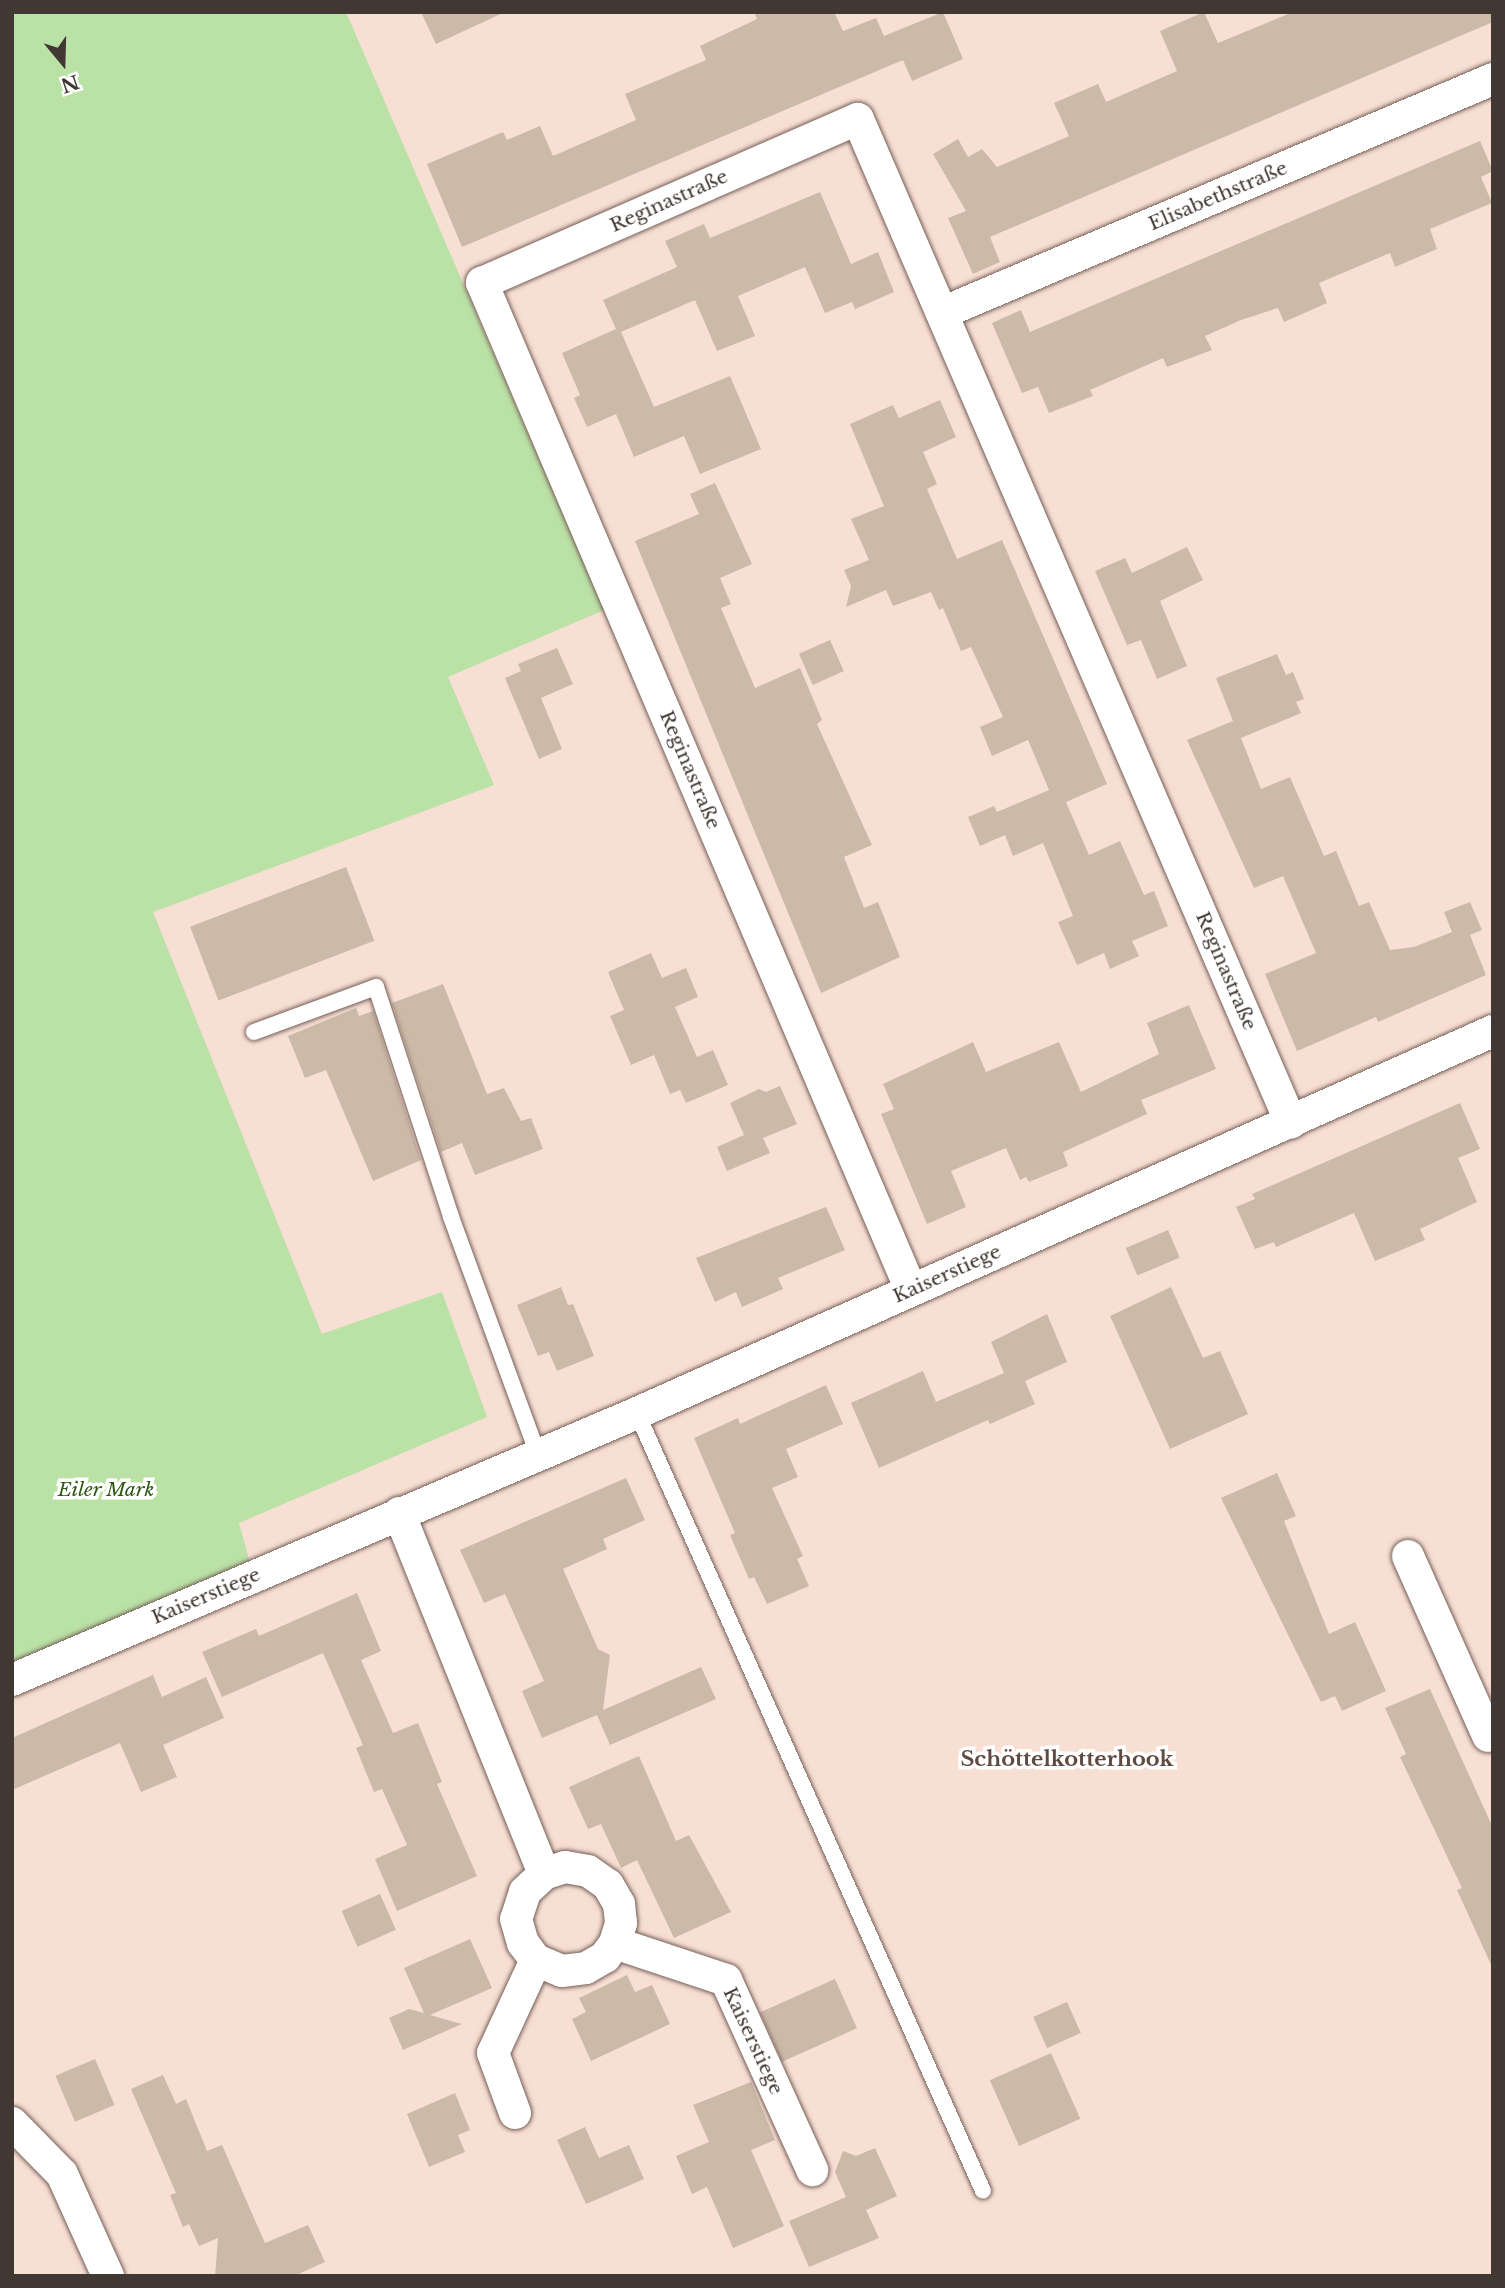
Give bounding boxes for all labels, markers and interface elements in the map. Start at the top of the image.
north arrow [28,28,98,98]
text: N [58,70,82,97]
street label: Elisabethstraße [1145,157,1291,235]
street label: Reginastraße [607,165,731,237]
street label: Reginastraße [655,707,725,833]
street label: Reginastraße [1191,908,1261,1034]
street label: Kaiserstiege [890,1240,1004,1308]
park label: Eiler Mark [58,1479,154,1501]
street label: Kaiserstiege [148,1563,264,1629]
district label: Schöttelkotterhook [960,1746,1174,1772]
street label: Kaiserstiege [718,1984,788,2098]

